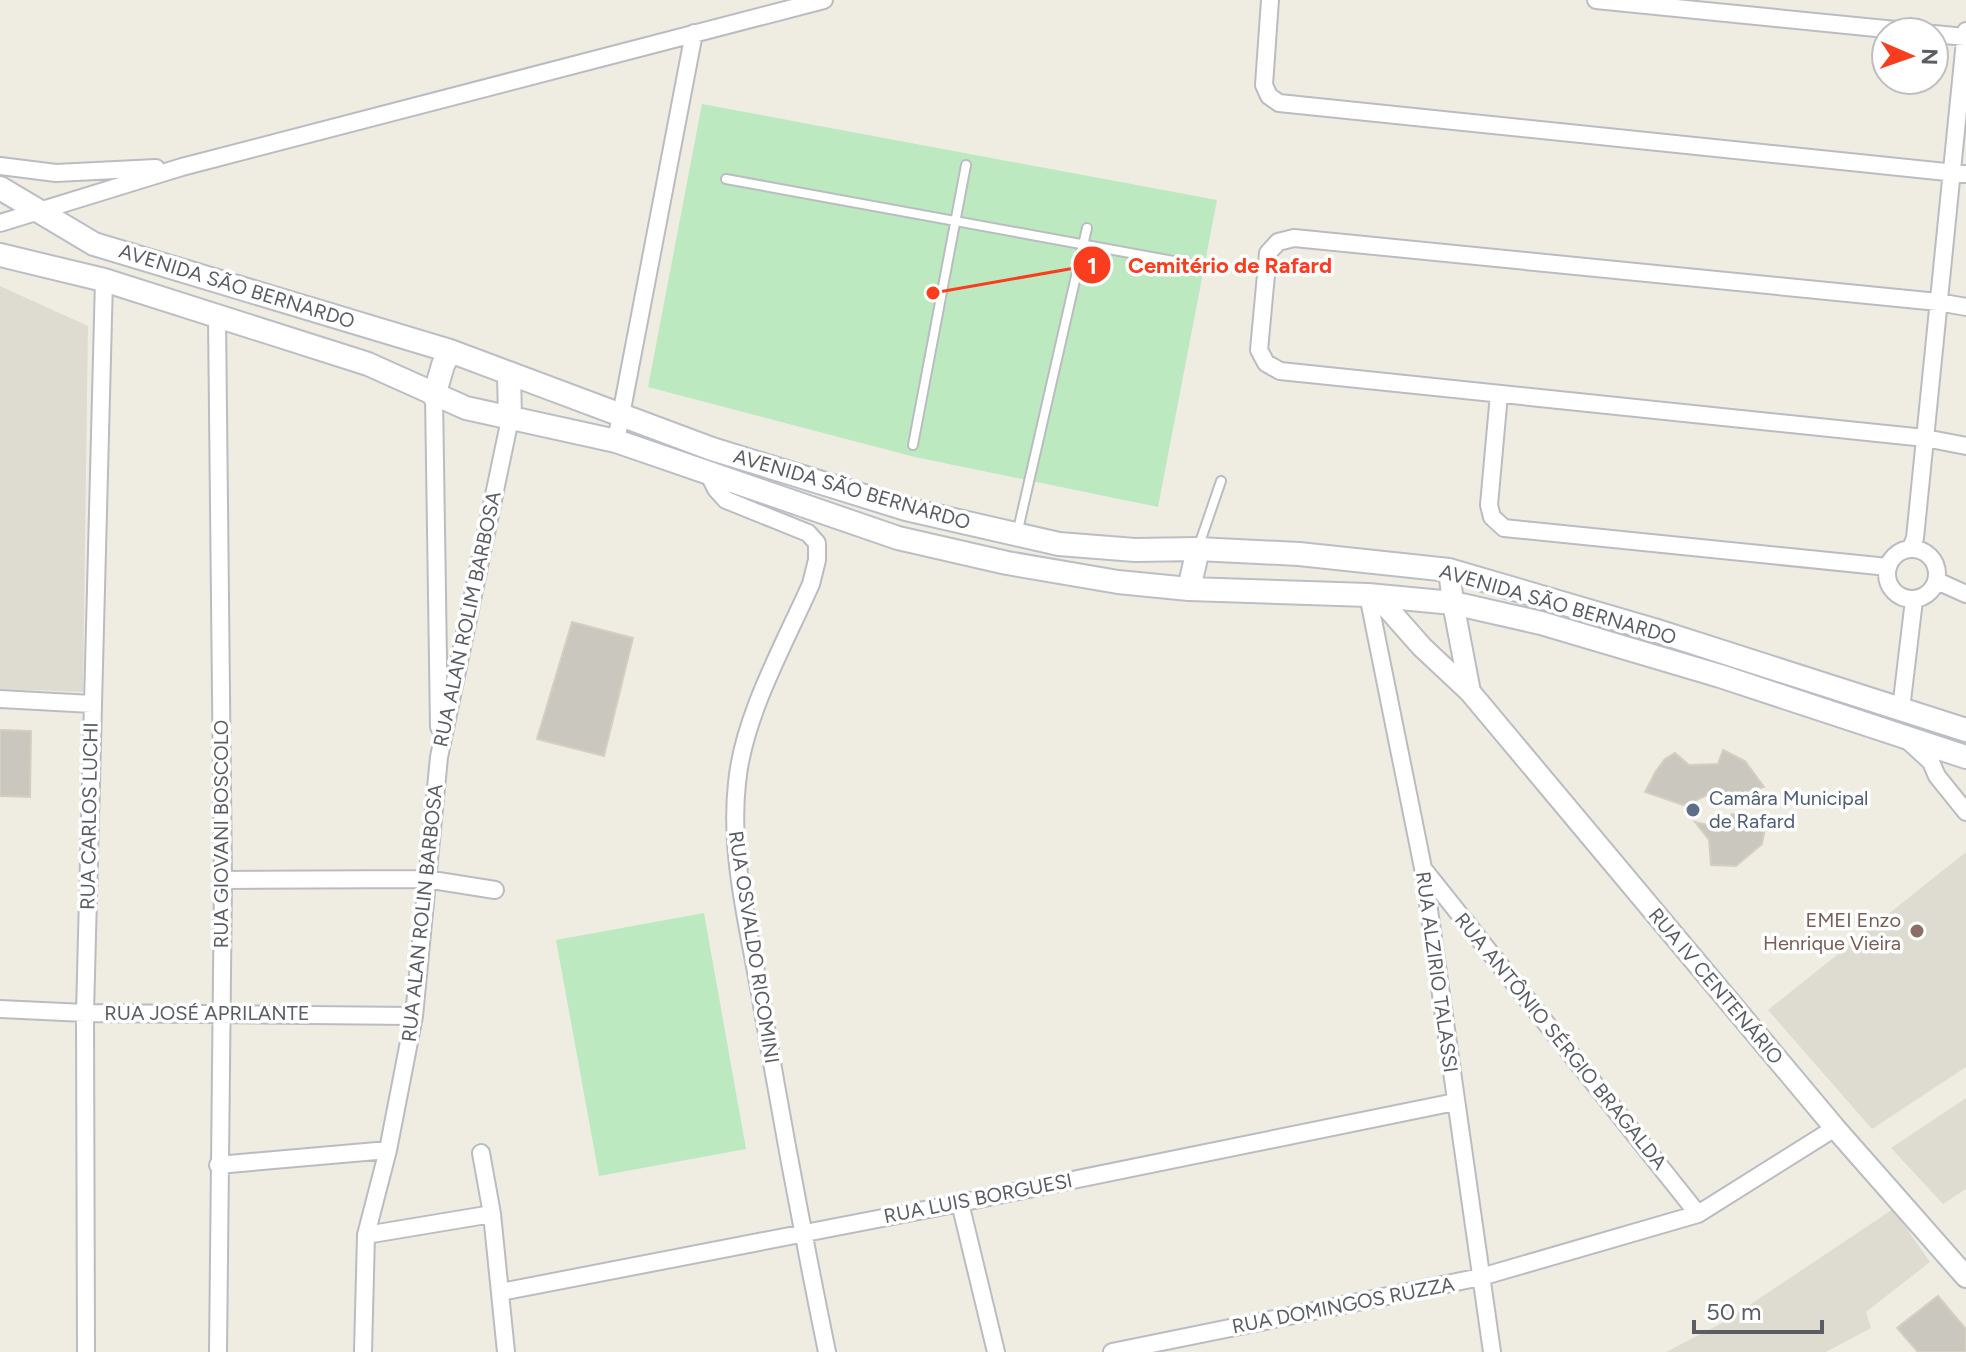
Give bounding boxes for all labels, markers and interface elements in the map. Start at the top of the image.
north arrow [1870,16,1950,96]
text: N [1916,48,1943,66]
street label: AVENIDA SÃO BERNARDO [116,239,358,333]
callout: Cemitério de Rafard [1072,242,1348,288]
text: 1 [1087,251,1097,280]
text: Cemitério de Rafard [1128,252,1332,279]
street label: AVENIDA SÃO BERNARDO [731,444,973,534]
street label: RUA ALAN ROLIM BARBOSA [428,489,506,749]
street label: AVENIDA SÃO BERNARDO [1437,559,1679,649]
street label: RUA GIOVANI BOSCOLO [209,720,233,948]
street label: RUA CARLOS LUCHI [75,722,103,910]
street label: RUA ALAN ROLIN BARBOSA [397,782,448,1043]
place label: Camâra Municipal de Rafard [1709,786,1868,833]
marker: Camâra Municipal de Rafard [1684,801,1702,819]
street label: RUA OSVALDO RICOMINI [724,829,784,1065]
street label: RUA ALZIRIO TALASSI [1411,870,1463,1074]
street label: RUA IV CENTENÁRIO [1644,903,1788,1069]
street label: RUA ANTÔNIO SÉRGIO BRAGALDA [1450,908,1672,1175]
place label: EMEI Enzo Henrique Vieira [1763,908,1901,955]
marker: EMEI Enzo Henrique Vieira [1908,922,1926,940]
street label: RUA JOSÉ APRILANTE [104,1001,310,1025]
street label: RUA LUIS BORGUESI [882,1168,1074,1228]
street label: RUA DOMINGOS RUZZA [1230,1272,1457,1338]
scale bar [1694,1284,1822,1334]
text: 50 m [1706,1297,1762,1326]

